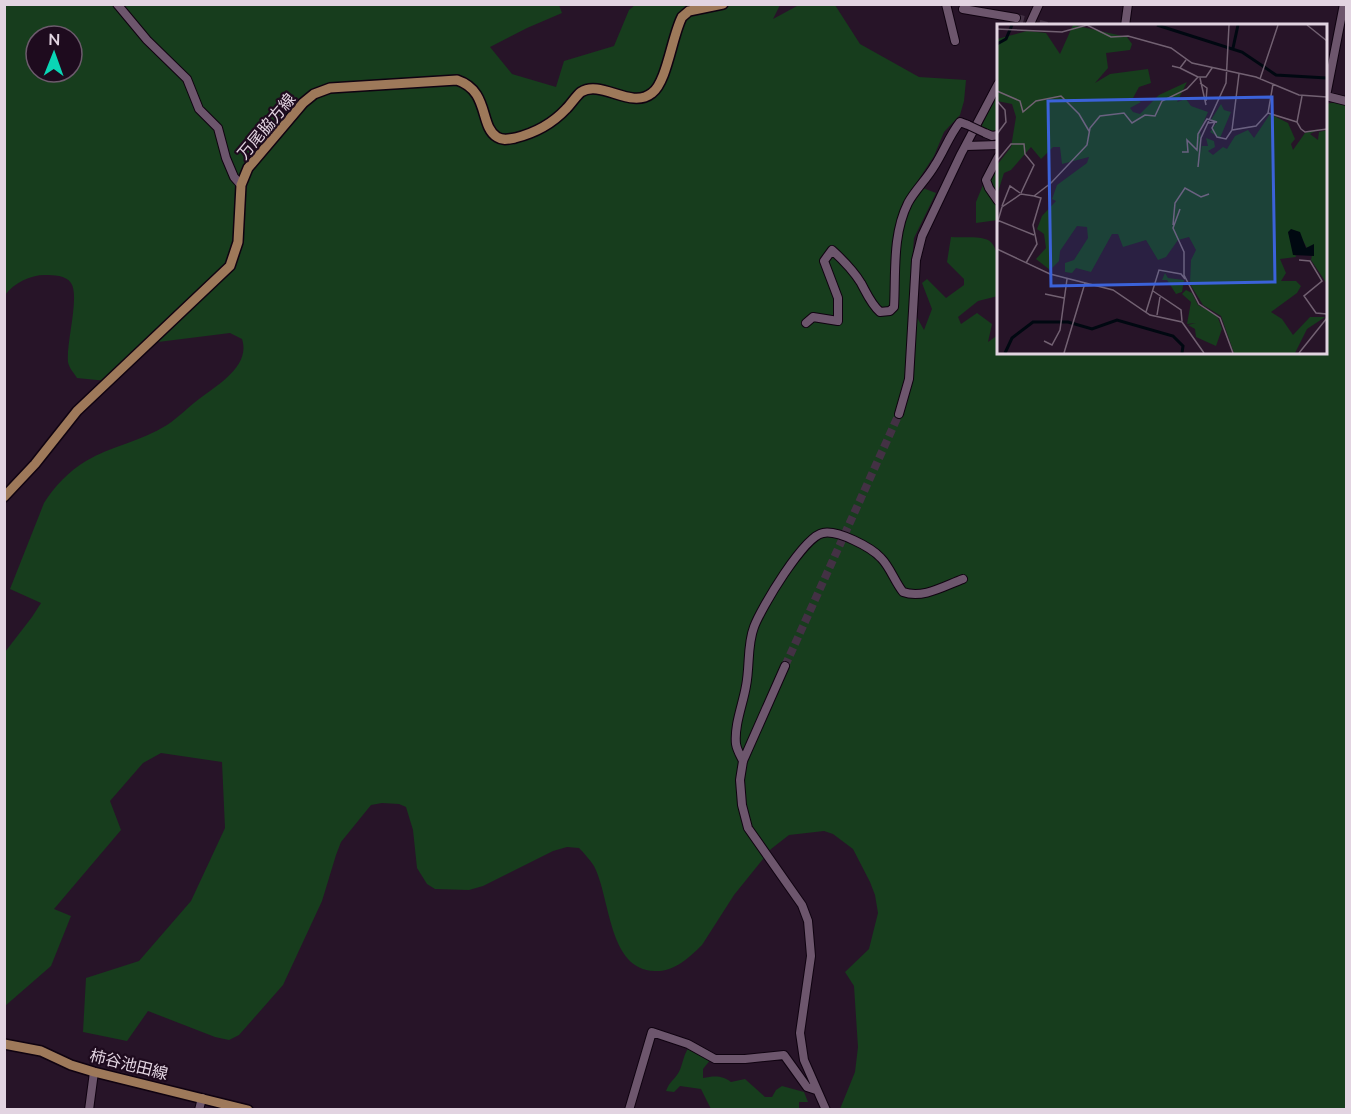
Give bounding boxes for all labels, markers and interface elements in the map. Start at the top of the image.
north arrow [24,24,84,84]
inset map [997,24,1327,354]
text: N [48,29,60,51]
street label: 万尾脇方線 [233,89,301,164]
street label: 柿谷池田線 [87,1045,170,1085]

